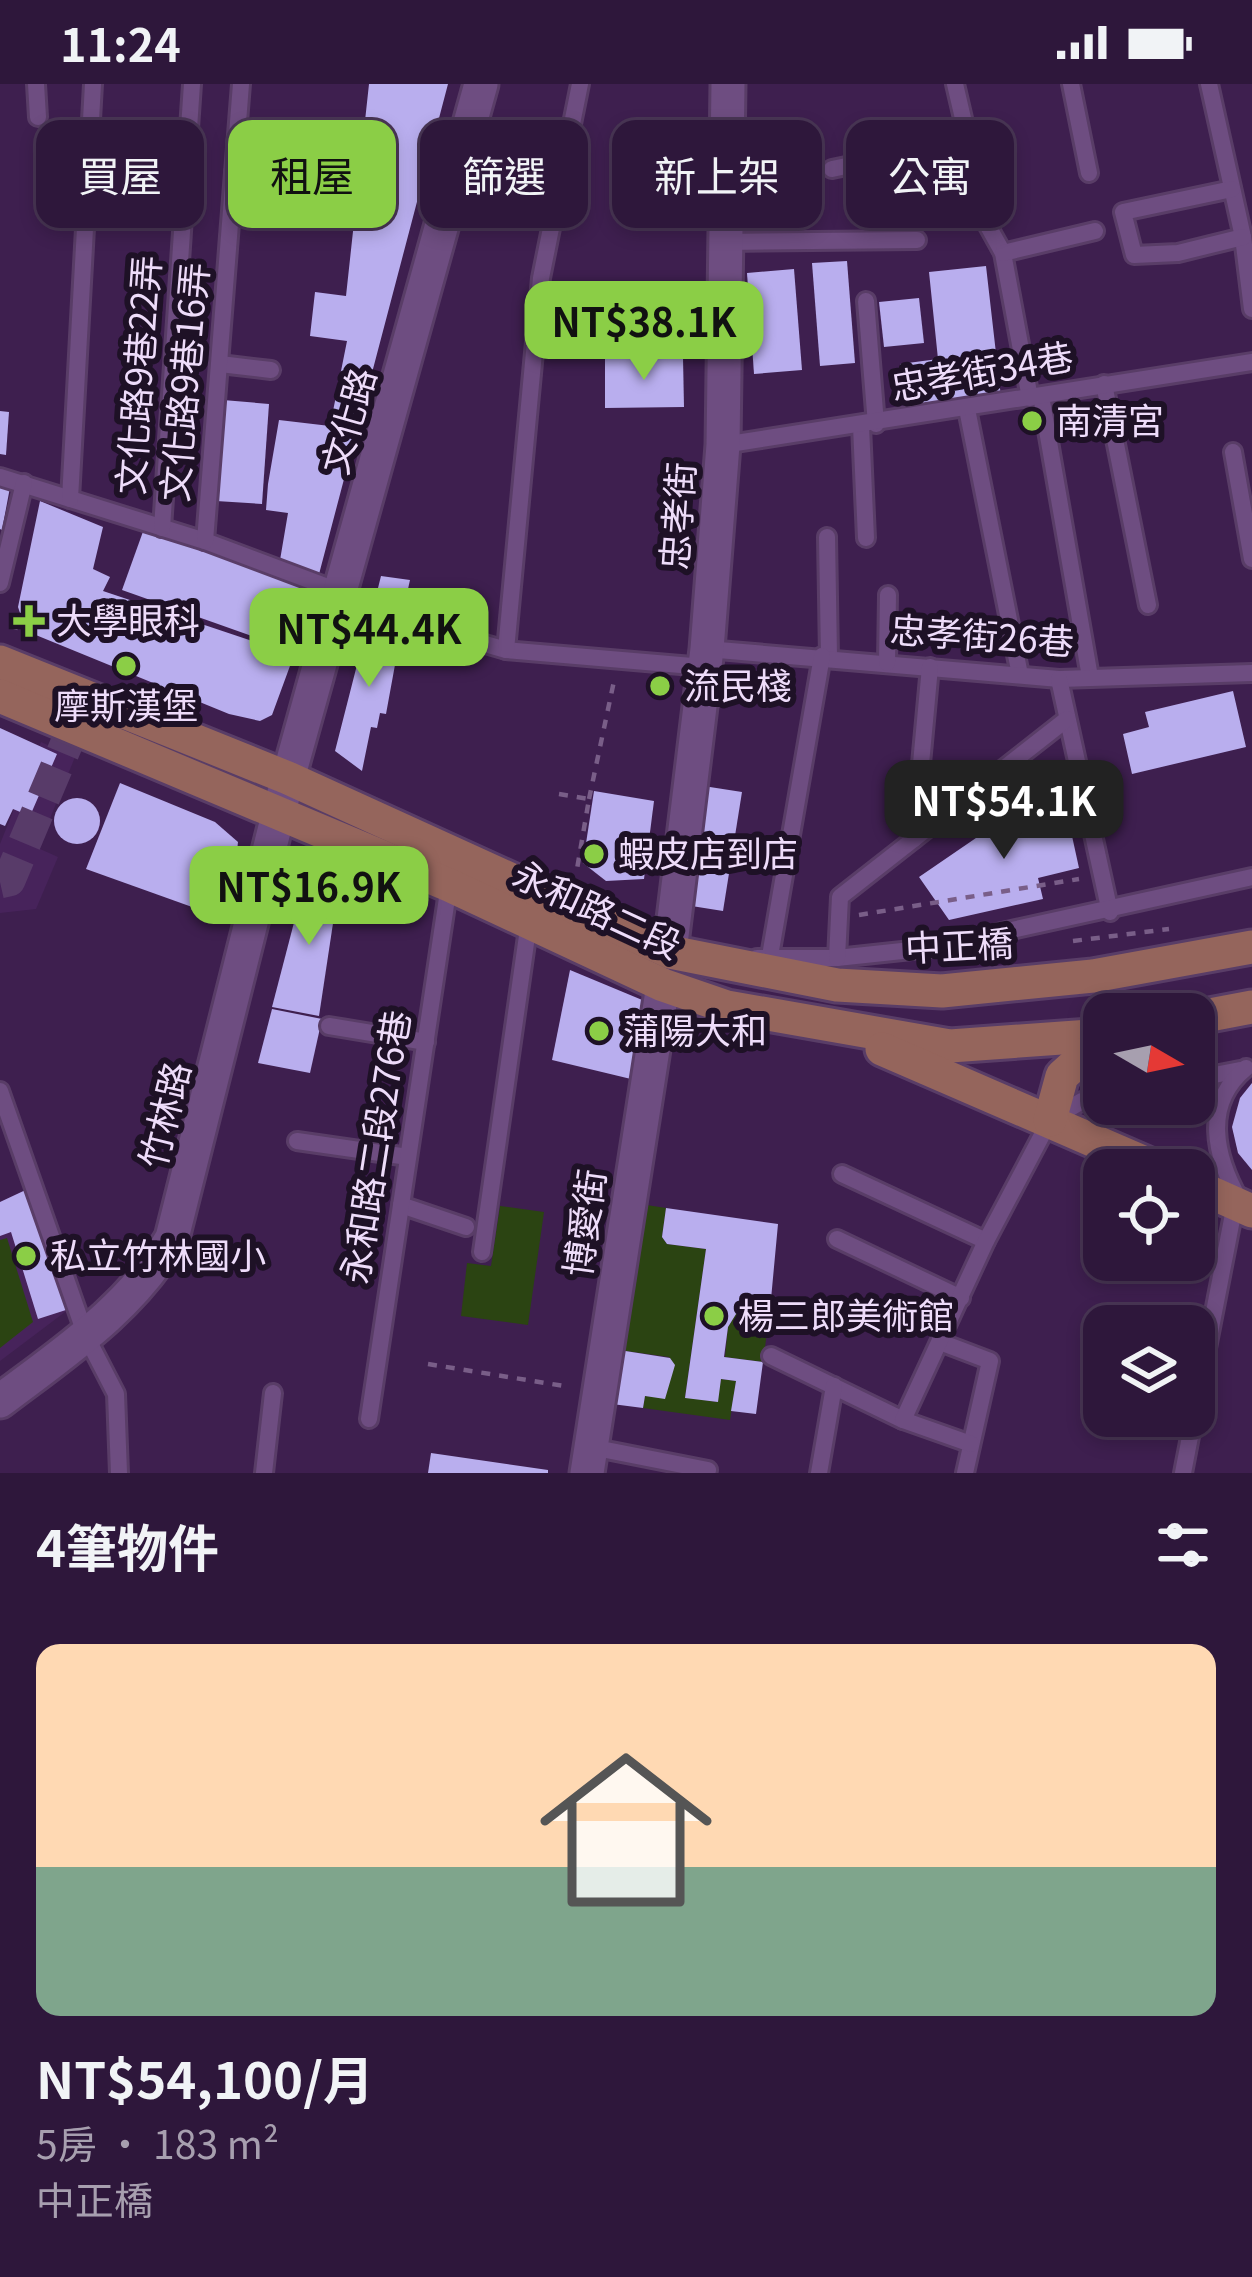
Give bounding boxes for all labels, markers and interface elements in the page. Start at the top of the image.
text: 11:24 [60,10,181,75]
chip: 買屋 [36,120,204,228]
chip: 租屋 [228,120,396,228]
chip: 篩選 [420,120,588,228]
chip: 新上架 [612,120,822,228]
chip: 公寓 [846,120,1014,228]
street label: 文化路9巷22弄 [102,253,170,496]
street label: 文化路9巷16弄 [146,260,218,504]
pin: NT$38.1K [520,281,768,383]
text: NT$38.1K [551,292,737,348]
street label: 忠孝街34巷 [886,327,1077,411]
street label: 文化路 [306,361,386,479]
place label: 南清宮 [1056,392,1164,444]
marker: 南清宮 [1019,408,1045,434]
street label: 忠孝街 [645,460,705,571]
pin: NT$44.4K [245,588,493,690]
place label: 大學眼科 [56,592,200,644]
text: NT$44.4K [276,599,462,655]
street label: 忠孝街26巷 [889,601,1076,665]
marker: 大學眼科 [13,605,45,637]
marker: 摩斯漢堡 [113,653,139,679]
place label: 流民棧 [684,657,792,709]
marker: 流民棧 [647,673,673,699]
place label: 摩斯漢堡 [54,677,198,729]
pin: NT$54.1K [880,760,1128,862]
text: NT$54.1K [911,771,1097,827]
place label: 蝦皮店到店 [618,825,798,877]
marker: 蝦皮店到店 [581,841,607,867]
pin: NT$16.9K [185,846,433,948]
street label: 永和路二段 [506,846,691,969]
text: NT$16.9K [216,857,402,913]
street label: 中正橋 [904,914,1014,972]
north arrow [1083,993,1215,1125]
map controls [1083,993,1215,1437]
place label: 蒲陽大和 [623,1002,767,1054]
street label: 永和路二段276巷 [326,1006,420,1287]
marker: 蒲陽大和 [586,1018,612,1044]
street label: 竹林路 [124,1056,200,1173]
button: locate [1083,1149,1215,1281]
street label: 博愛街 [549,1165,615,1280]
place label: 私立竹林國小 [50,1227,266,1279]
marker: 私立竹林國小 [13,1243,39,1269]
place label: 楊三郎美術館 [738,1287,954,1339]
marker: 楊三郎美術館 [701,1303,727,1329]
button: layers [1083,1305,1215,1437]
text: 4筆物件 [36,1508,219,1582]
icon: filters [1150,1512,1216,1578]
icon: home [518,1722,734,1938]
text: NT$54,100/月 [36,2040,374,2114]
text: 5房 · 183 m² [36,2114,279,2170]
text: 中正橋 [36,2170,153,2226]

